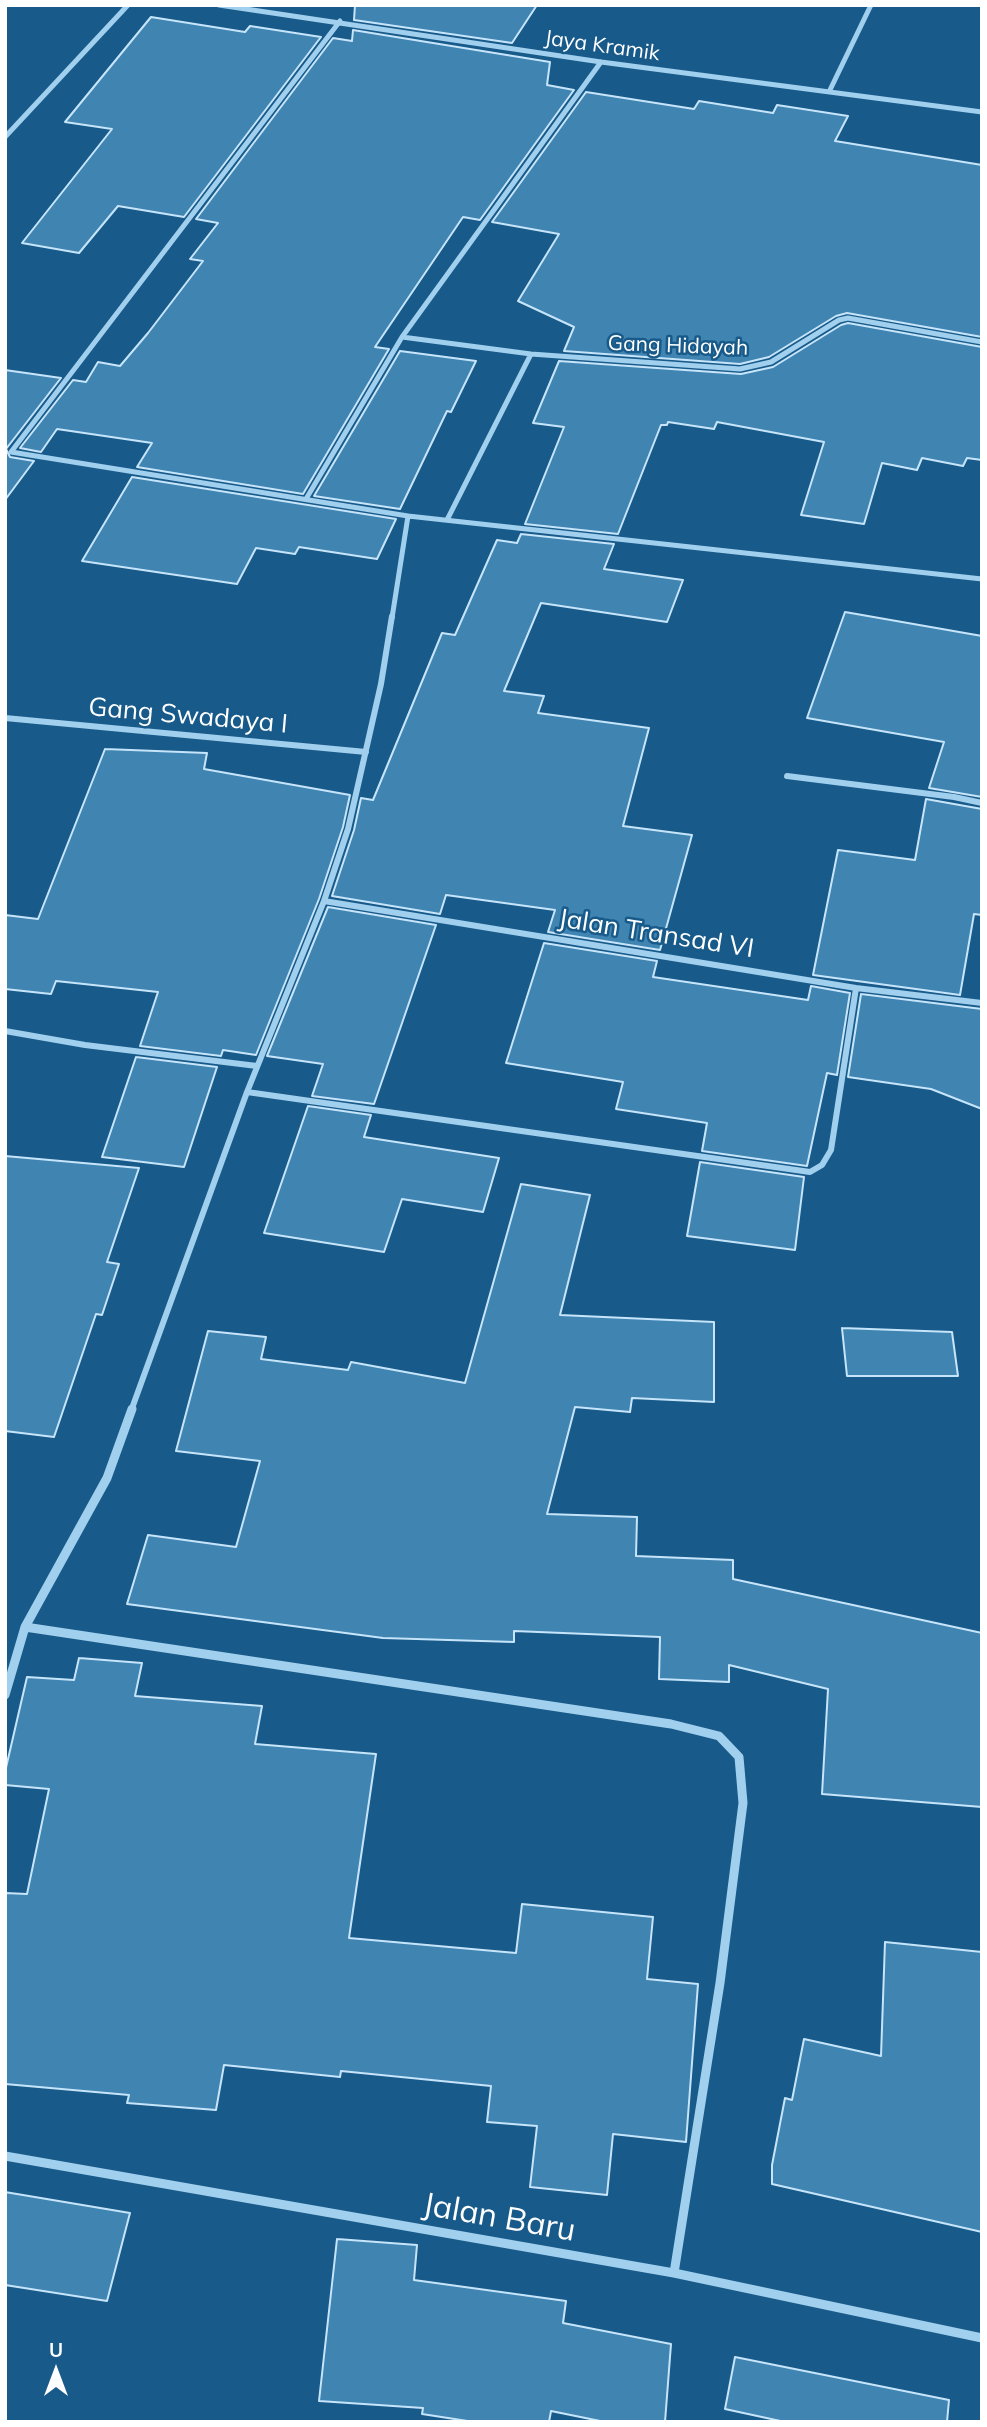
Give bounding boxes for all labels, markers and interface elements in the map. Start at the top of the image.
street label: Jaya Kramik [543,25,661,67]
street label: Gang Hidayah [607,331,749,361]
street label: Gang Swadaya I [87,692,289,740]
street label: Jalan Transad VI [556,903,756,965]
street label: Jalan Baru [419,2186,579,2250]
north arrow [21,2336,91,2406]
text: U [49,2338,63,2362]

